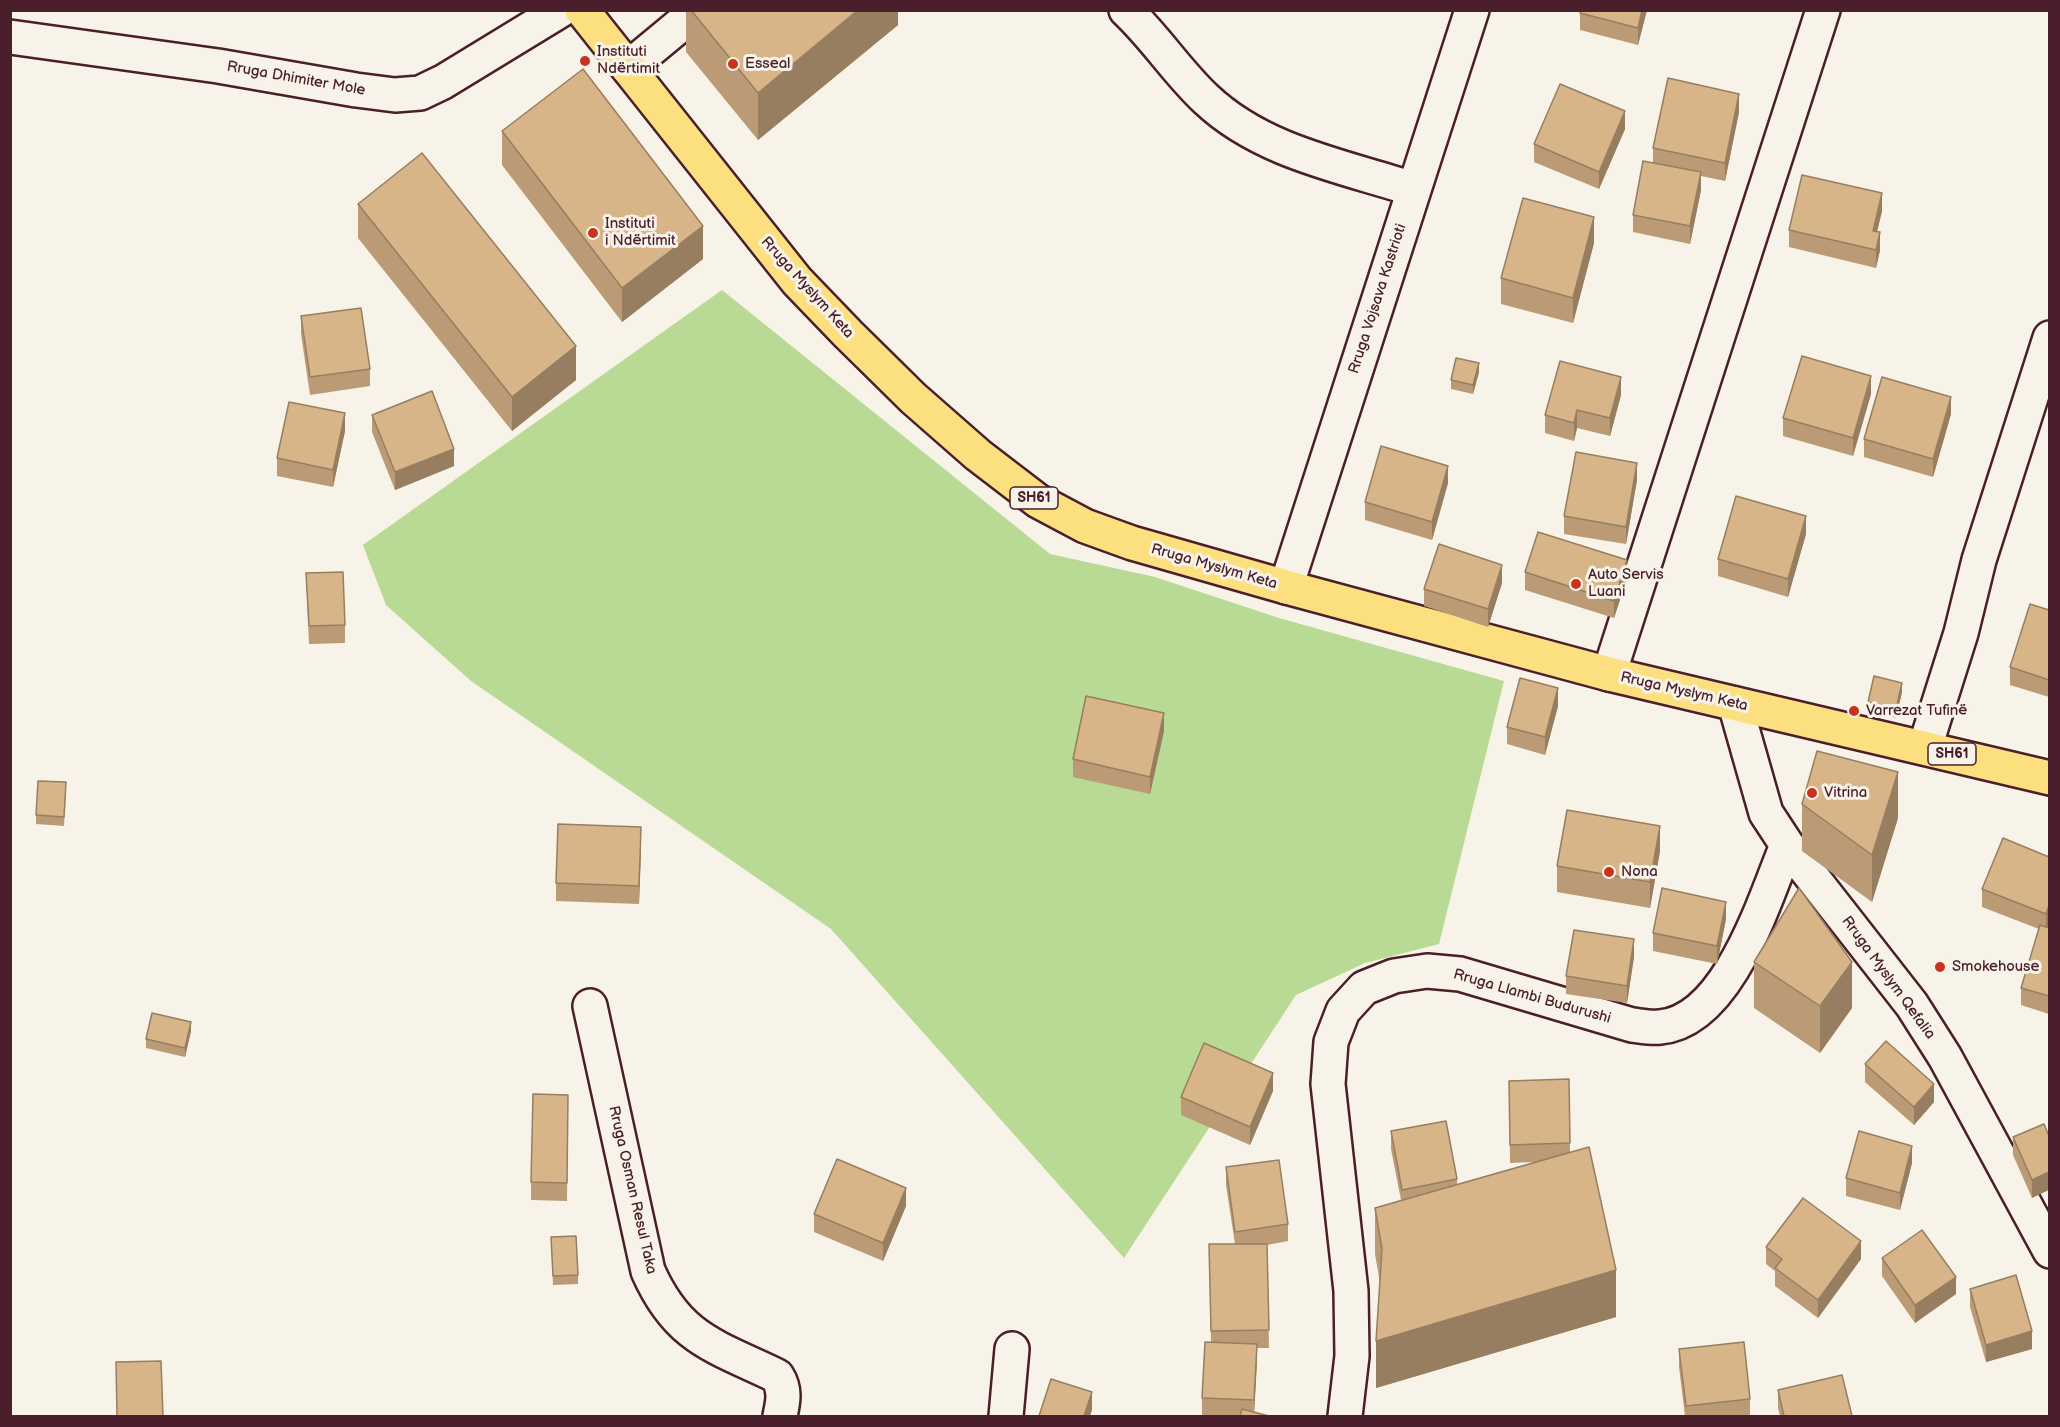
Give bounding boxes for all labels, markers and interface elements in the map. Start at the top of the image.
place label: Instituti Ndërtimit [597,43,660,78]
marker: Instituti Ndërtimit [578,54,592,68]
place label: Esseal [745,55,790,73]
marker: Esseal [726,57,740,71]
street label: Rruga Dhimiter Mole [225,58,367,100]
place label: Instituti i Ndërtimit [605,215,676,250]
street label: Rruga Vojsava Kastrioti [1345,222,1411,376]
marker: Instituti i Ndërtimit [586,226,600,240]
street label: Rruga Myslym Keta [757,234,857,342]
road number: SH61 [1010,487,1058,509]
street label: Rruga Myslym Keta [1149,540,1279,594]
place label: Auto Servis Luani [1588,566,1664,601]
marker: Auto Servis Luani [1569,577,1583,591]
street label: Rruga Myslym Keta [1619,669,1749,715]
place label: Varrezat Tufinë [1866,702,1967,720]
marker: Varrezat Tufinë [1847,704,1861,718]
road number: SH61 [1928,743,1976,765]
place label: Vitrina [1824,784,1867,802]
marker: Vitrina [1805,786,1819,800]
place label: Nona [1621,863,1658,881]
marker: Nona [1602,865,1616,879]
street label: Rruga Myslym Qefalia [1837,913,1939,1043]
place label: Smokehouse [1952,958,2039,976]
marker: Smokehouse [1933,960,1947,974]
street label: Rruga Llambi Budurushi [1451,966,1613,1028]
street label: Rruga Osman Resul Taka [604,1104,660,1276]

